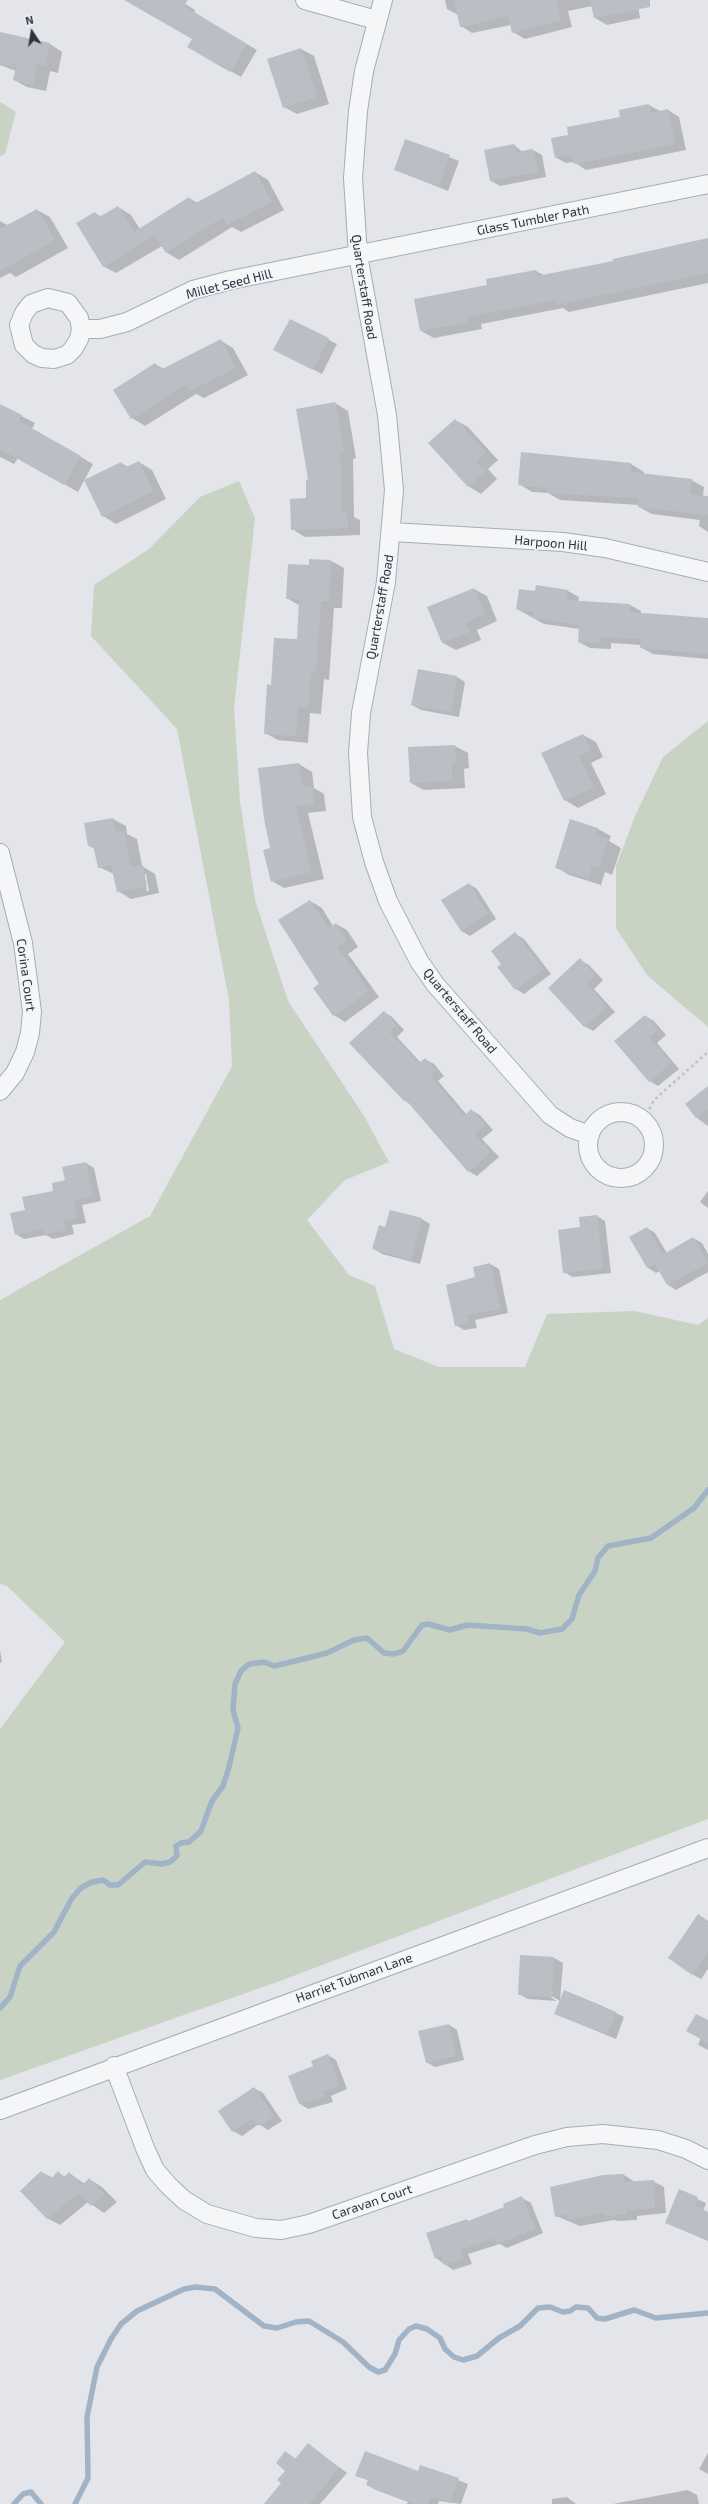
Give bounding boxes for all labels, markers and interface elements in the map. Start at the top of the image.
north arrow [12,12,52,52]
text: N [24,13,35,27]
street label: Glass Tumbler Path [476,201,590,239]
street label: Quarterstaff Road [348,233,380,341]
street label: Millet Seed Hill [184,266,274,302]
street label: Harpoon Hill [514,532,588,554]
street label: Quarterstaff Road [363,553,397,661]
street label: Corina Court [13,938,39,1012]
street label: Quarterstaff Road [420,965,500,1057]
street label: Harriet Tubman Lane [294,1950,414,2006]
street label: Caravan Court [330,2181,414,2223]

